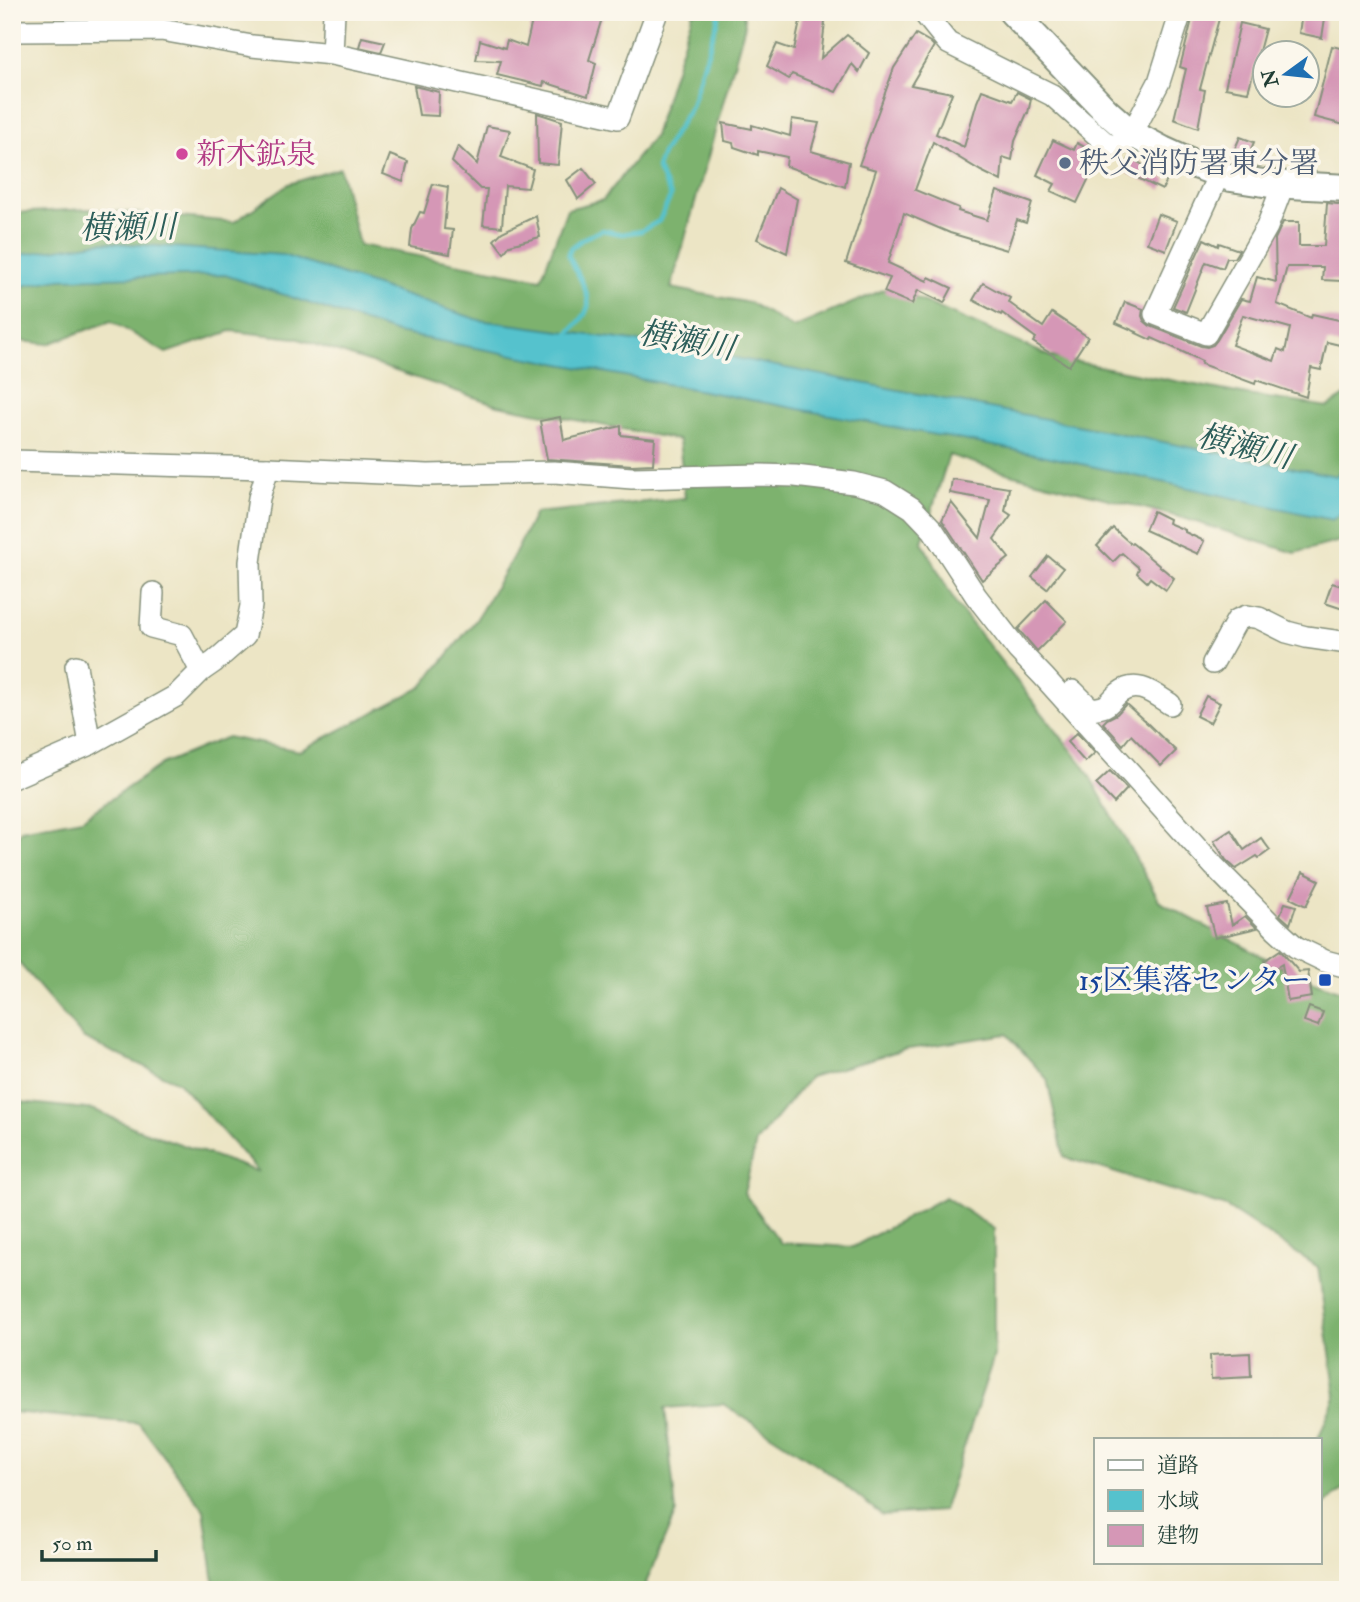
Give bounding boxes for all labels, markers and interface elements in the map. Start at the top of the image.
north arrow [1252,38,1322,108]
text: N [1256,66,1285,90]
place label: 新木鉱泉 [196,136,316,173]
place label: 秩父消防署東分署 [1079,145,1319,182]
marker: 新木鉱泉 [174,146,190,162]
marker: 秩父消防署東分署 [1057,155,1073,171]
water label: 横瀬川 [80,207,179,249]
water label: 横瀬川 [636,313,741,370]
water label: 横瀬川 [1194,416,1299,479]
place label: 15区集落センター [1078,962,1311,999]
marker: 15区集落センター [1317,972,1333,988]
legend [1094,1438,1322,1564]
text: 道路 [1157,1452,1199,1479]
text: 水域 [1157,1488,1199,1515]
scale bar [42,1518,156,1562]
text: 建物 [1157,1522,1199,1549]
text: 50 m [52,1530,93,1557]

